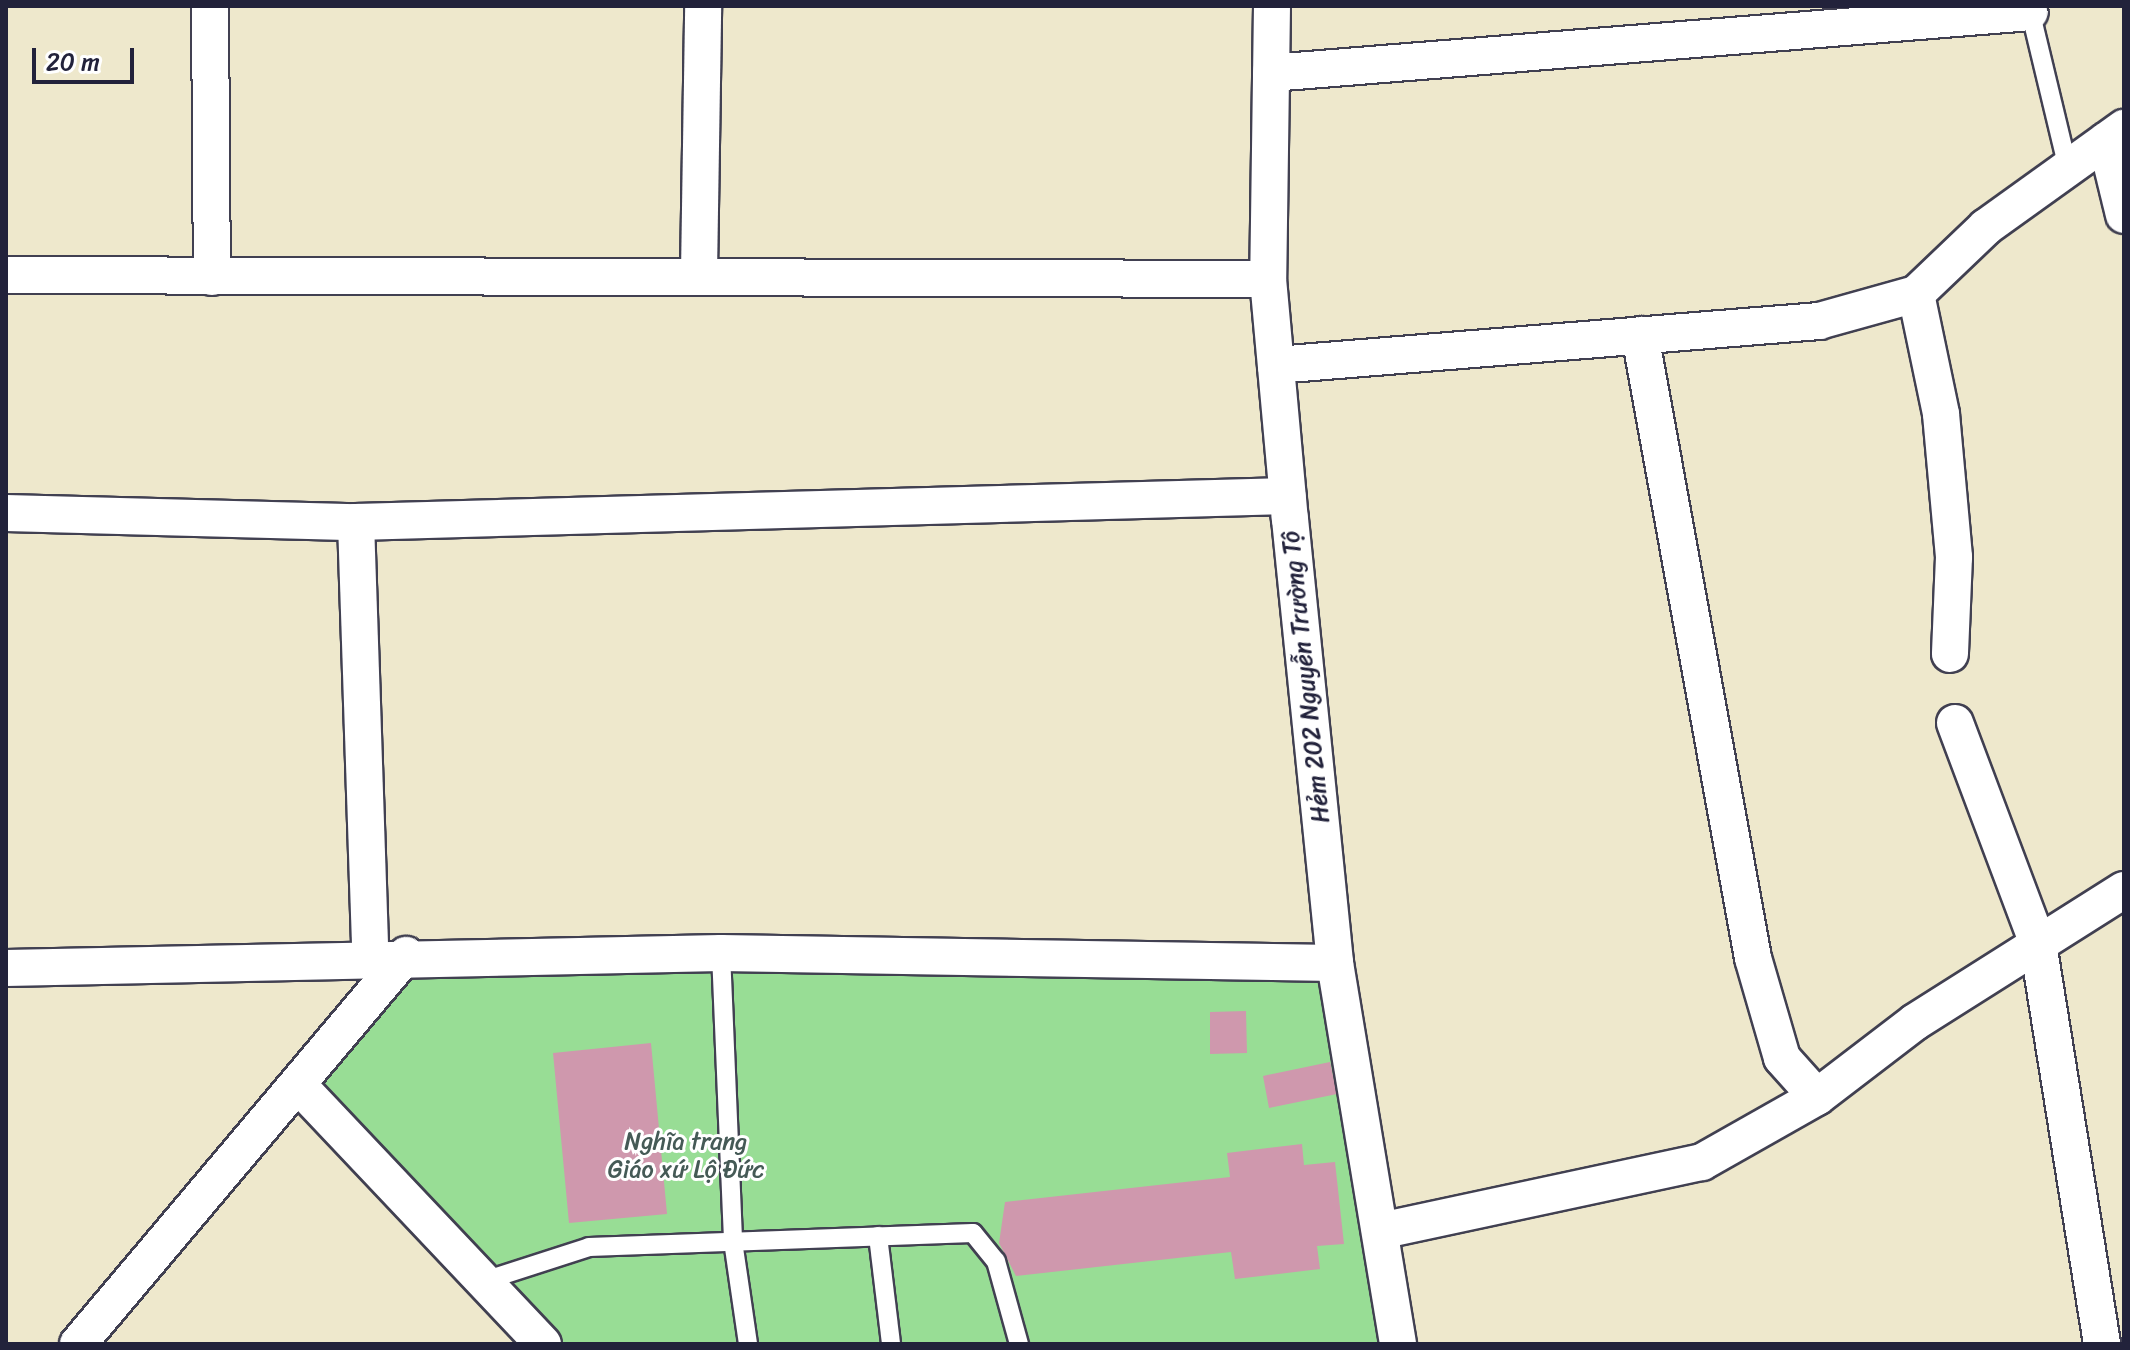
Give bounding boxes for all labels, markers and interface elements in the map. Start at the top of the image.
scale bar [36,32,138,82]
text: 20 m [46,41,100,83]
street label: Hẻm 202 Nguyễn Trường Tộ [1276,530,1336,824]
park label: Nghĩa trang Giáo xứ Lộ Đức [608,1128,764,1184]

